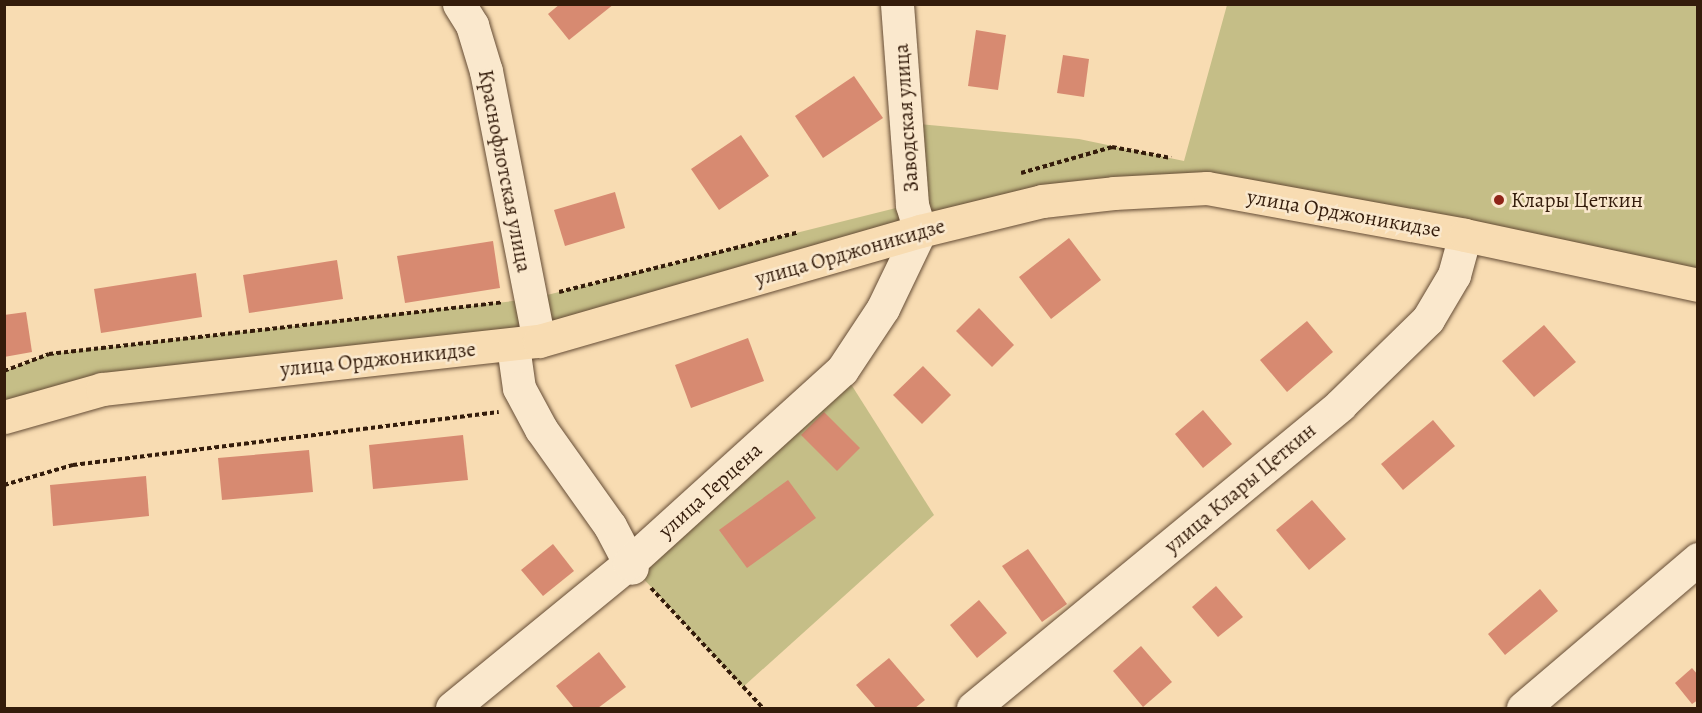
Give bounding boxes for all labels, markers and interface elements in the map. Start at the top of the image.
street label: Заводская улица [888,43,924,193]
street label: Краснофлотская улица [473,68,537,274]
street label: улица Орджоникидзе [1245,184,1443,242]
place label: Клары Цеткин [1511,187,1643,213]
marker: Клары Цеткин [1492,193,1506,207]
street label: улица Орджоникидзе [752,213,948,291]
street label: улица Орджоникидзе [279,336,477,382]
street label: улица Клары Цеткин [1159,417,1321,559]
street label: улица Герцена [653,437,767,543]

